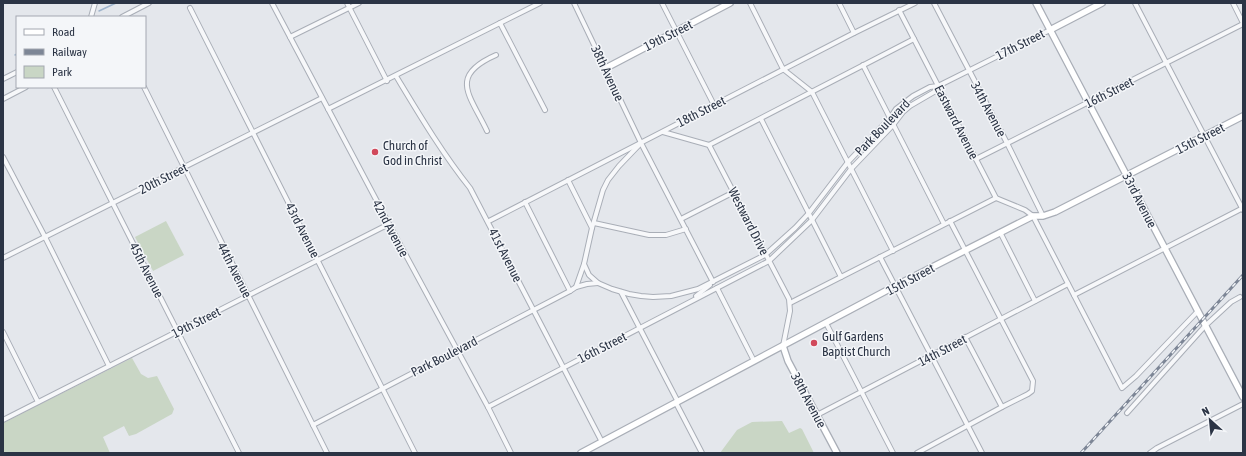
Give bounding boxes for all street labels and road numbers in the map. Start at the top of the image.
street label: 19th Street [641,17,695,54]
street label: 17th Street [993,26,1047,63]
street label: 38th Avenue [588,43,627,104]
street label: 16th Street [1082,74,1136,111]
street label: 34th Avenue [968,79,1009,139]
street label: Eastward Avenue [931,83,982,162]
street label: 18th Street [674,93,728,130]
street label: Park Boulevard [852,96,913,159]
street label: 15th Street [1173,120,1227,157]
street label: 20th Street [136,160,190,197]
street label: 33rd Avenue [1119,170,1160,230]
street label: Westward Drive [725,185,772,258]
street label: 42nd Avenue [369,197,412,259]
street label: 43rd Avenue [282,200,323,260]
street label: 41st Avenue [486,226,526,285]
street label: 45th Avenue [126,240,167,300]
street label: 44th Avenue [214,240,255,300]
street label: 15th Street [884,260,937,298]
street label: 19th Street [169,304,223,341]
street label: 16th Street [575,329,629,366]
street label: 14th Street [916,331,969,369]
street label: Park Boulevard [409,333,480,380]
street label: 38th Avenue [788,370,829,430]

